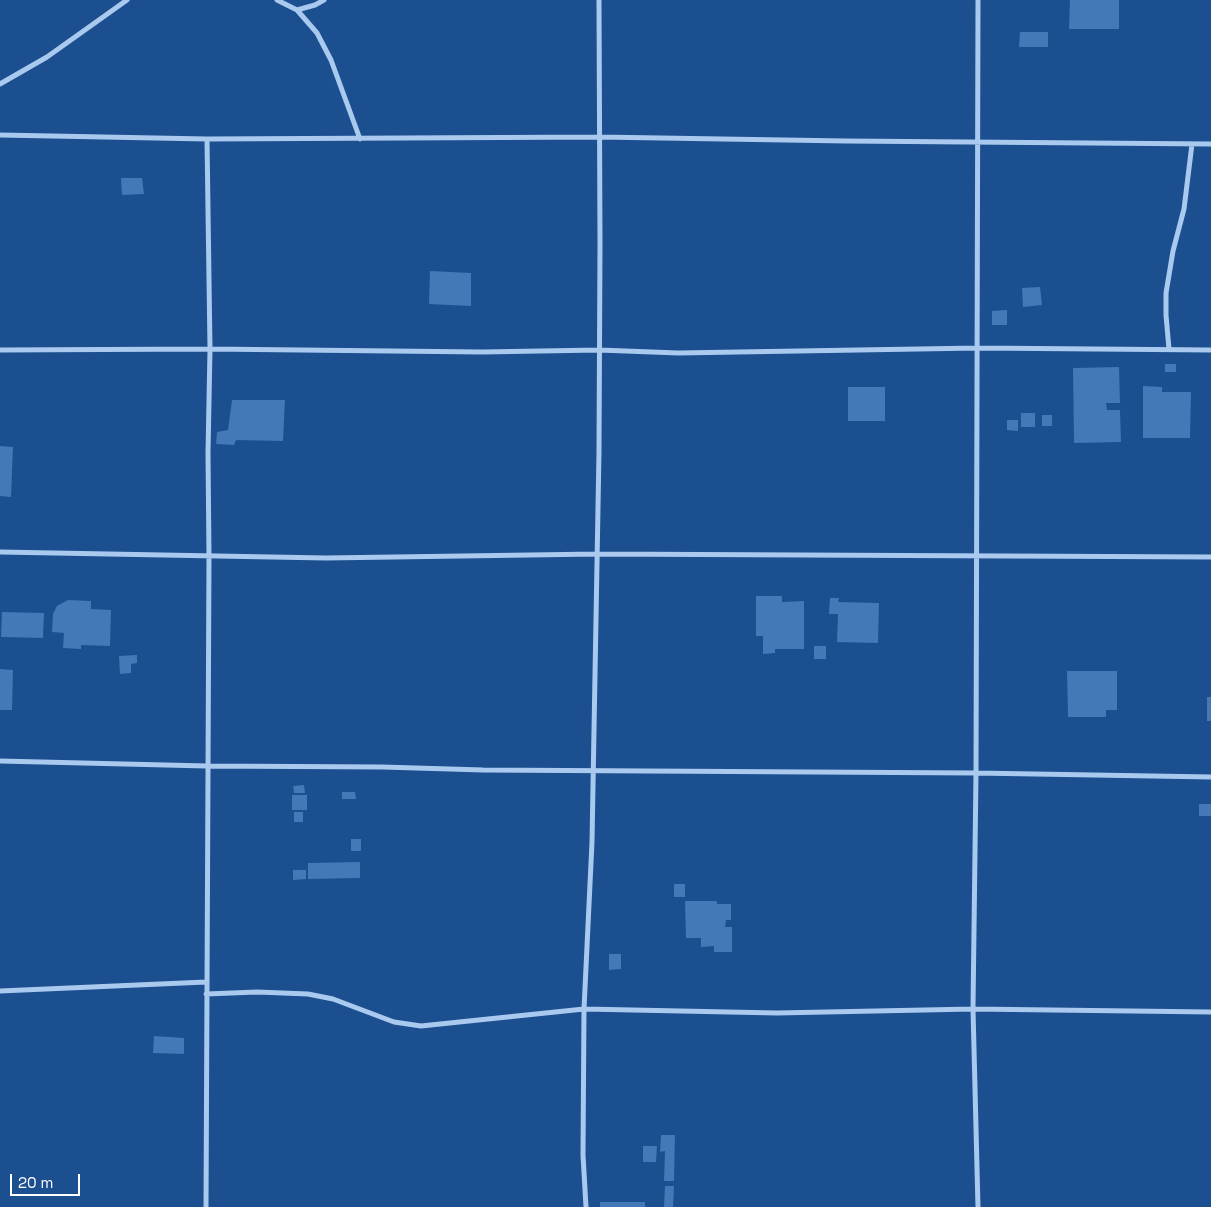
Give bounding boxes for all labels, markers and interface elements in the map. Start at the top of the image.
scale bar [12,1164,82,1196]
text: 20 m [18,1173,53,1192]

